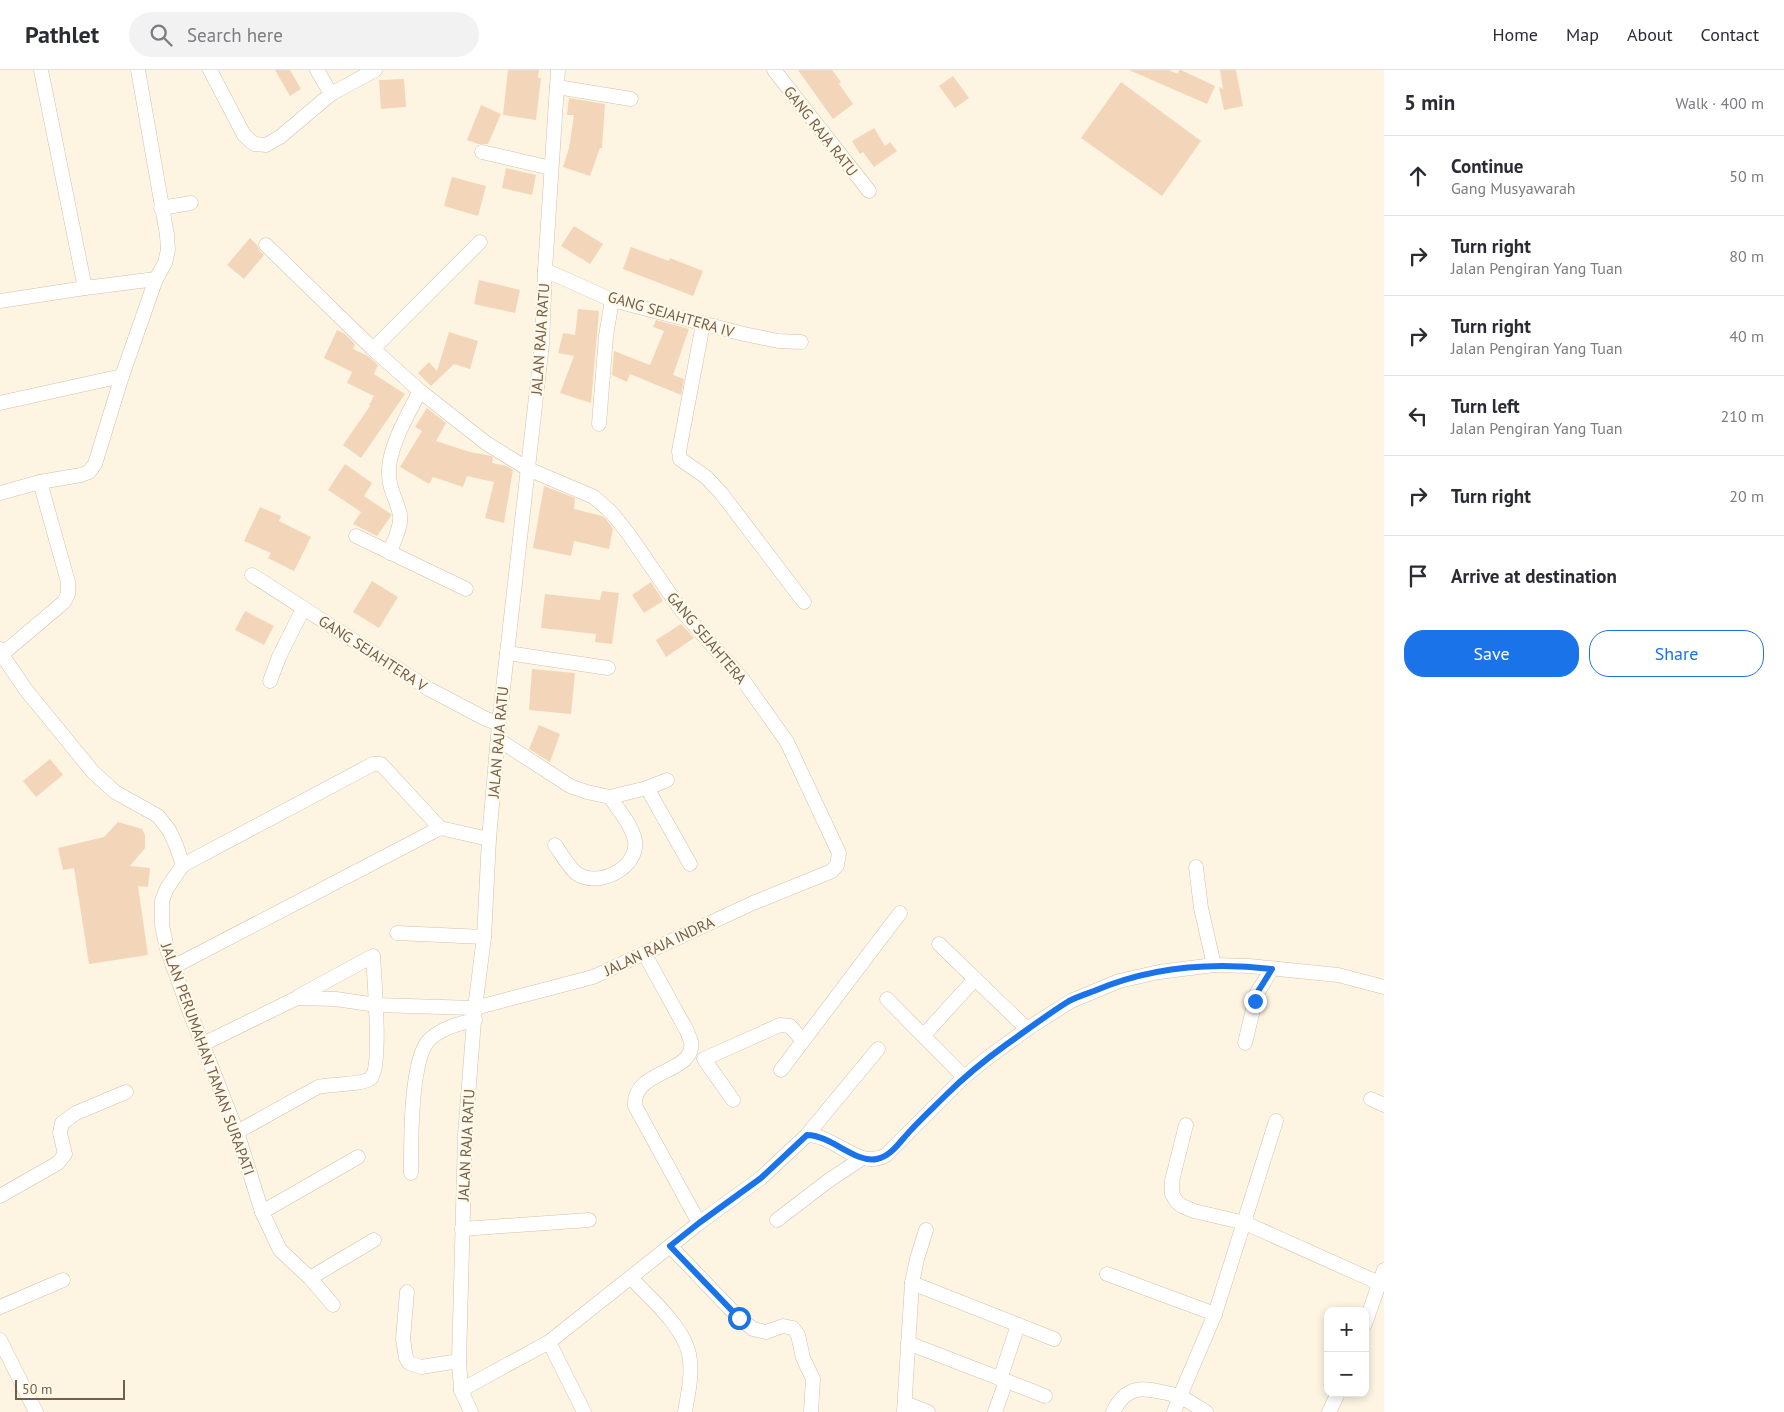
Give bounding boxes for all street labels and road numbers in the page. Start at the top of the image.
street label: GANG RAJA RATU [780,82,862,180]
street label: JALAN RAJA RATU [527,282,553,397]
street label: GANG SEJAHTERA IV [606,287,737,341]
street label: GANG SEJAHTERA [663,588,751,688]
street label: GANG SEJAHTERA V [315,611,431,695]
street label: JALAN RAJA RATU [484,685,512,800]
street label: JALAN RAJA INDRA [600,912,717,980]
street label: JALAN PERUMAHAN TAMAN SURAPATI [157,939,259,1178]
street label: JALAN RAJA RATU [454,1089,478,1202]

